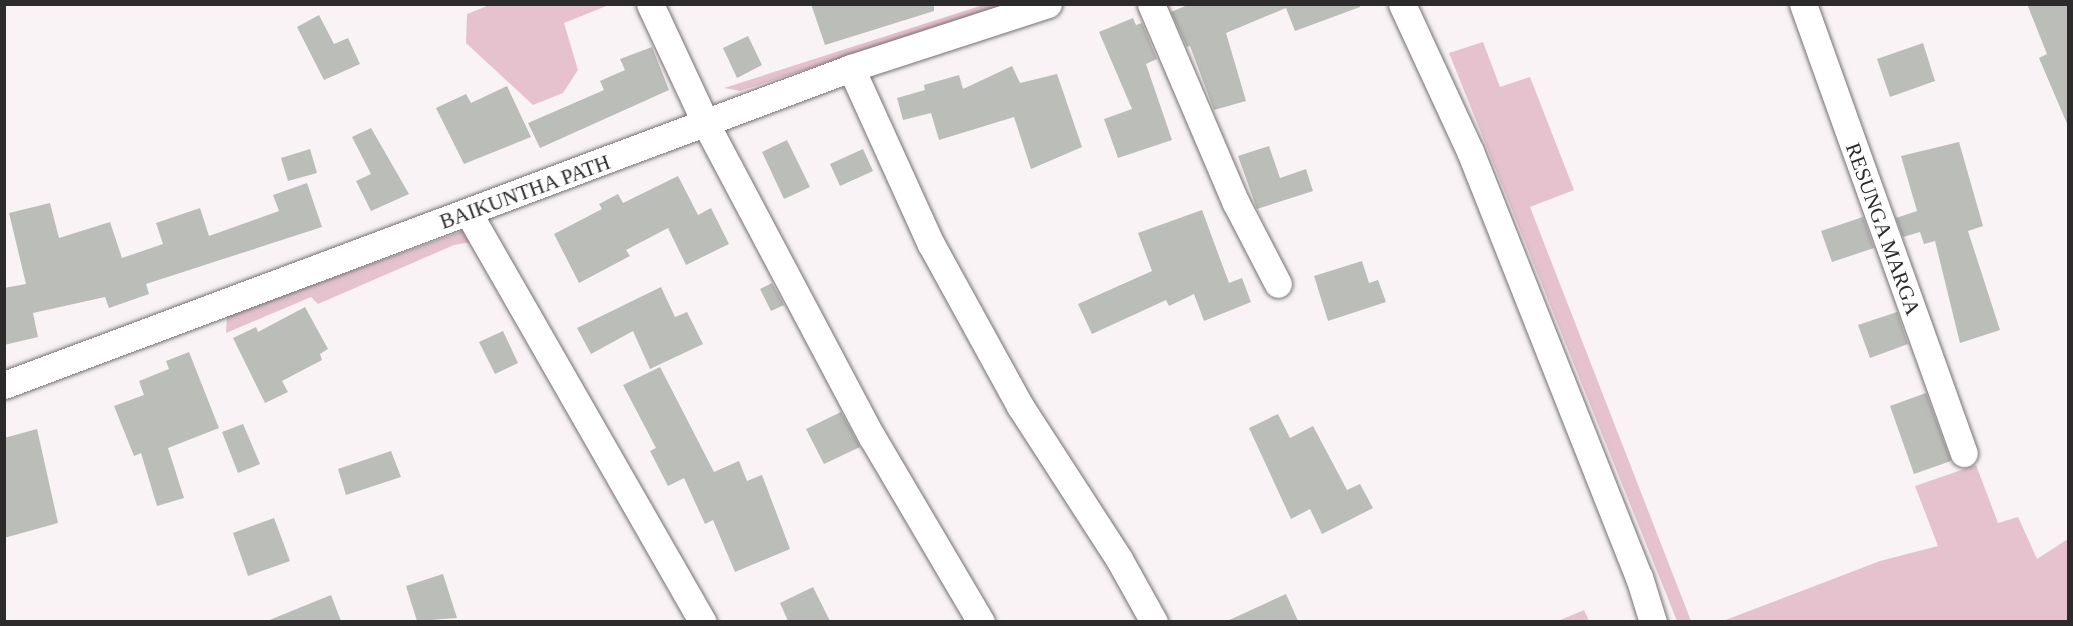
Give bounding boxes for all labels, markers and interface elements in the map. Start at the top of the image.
street label: RESUNGA MARGA [1840,139,1926,319]
street label: BAIKUNTHA PATH [436,149,614,235]

